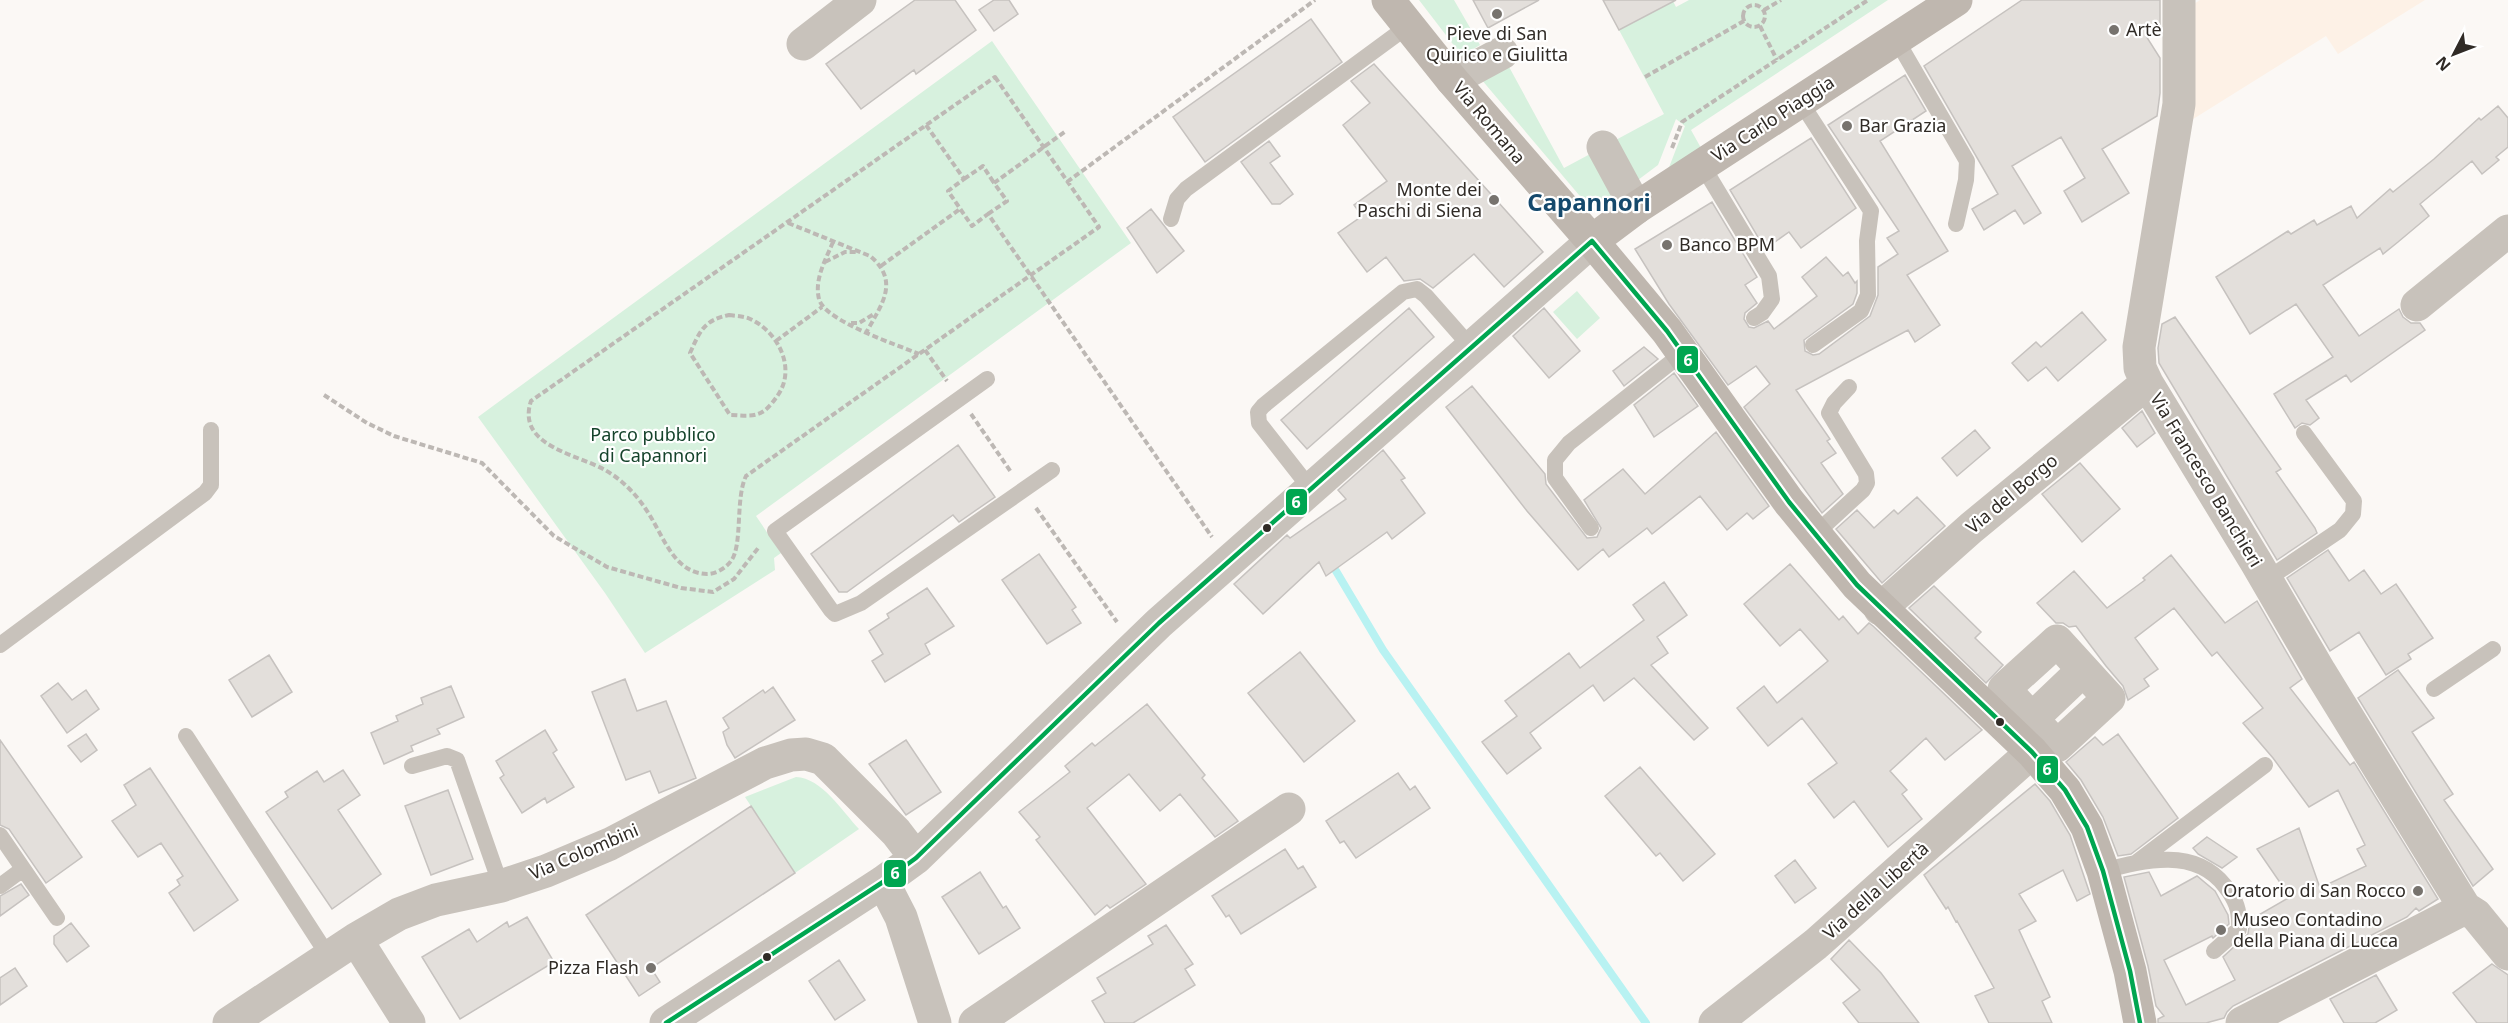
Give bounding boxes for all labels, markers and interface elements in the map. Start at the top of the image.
marker: Pieve di San Quirico e Giulitta [1490,7,1504,21]
place label: Artè [2126,17,2162,41]
place label: Pieve di San Quirico e Giulitta [1426,21,1568,66]
marker: Artè [2107,23,2121,37]
north arrow [2424,24,2484,84]
text: N [2430,52,2455,76]
street label: Via Carlo Piaggia [1706,69,1838,167]
street label: Via Romana [1448,76,1531,169]
place label: Bar Grazia [1859,113,1946,137]
marker: Bar Grazia [1840,119,1854,133]
place label: Monte dei Paschi di Siena [1357,177,1482,222]
district label: Capannori [1527,185,1651,218]
marker: Monte dei Paschi di Siena [1487,193,1501,207]
place label: Banco BPM [1679,232,1775,256]
marker: Banco BPM [1660,238,1674,252]
line badge: 6 [1676,345,1699,374]
text: 6 [1683,349,1693,371]
street label: Via Francesco Banchieri [2145,388,2268,571]
park label: Parco pubblico di Capannori [590,422,716,467]
street label: Via del Borgo [1961,448,2062,539]
line badge: 6 [1285,488,1308,516]
text: 6 [1291,491,1301,513]
unlabelled marker [1261,522,1273,534]
unlabelled marker [1994,716,2006,728]
line badge: 6 [2036,755,2059,784]
text: 6 [2042,758,2052,780]
street label: Via Colombini [525,817,642,885]
street label: Via della Libertà [1817,836,1933,944]
line badge: 6 [883,859,907,888]
text: 6 [890,862,900,884]
place label: Oratorio di San Rocco [2223,878,2406,902]
marker: Oratorio di San Rocco [2411,884,2425,898]
place label: Museo Contadino della Piana di Lucca [2233,907,2398,952]
marker: Museo Contadino della Piana di Lucca [2214,923,2228,937]
unlabelled marker [761,951,773,963]
place label: Pizza Flash [548,955,639,979]
marker: Pizza Flash [644,961,658,975]

